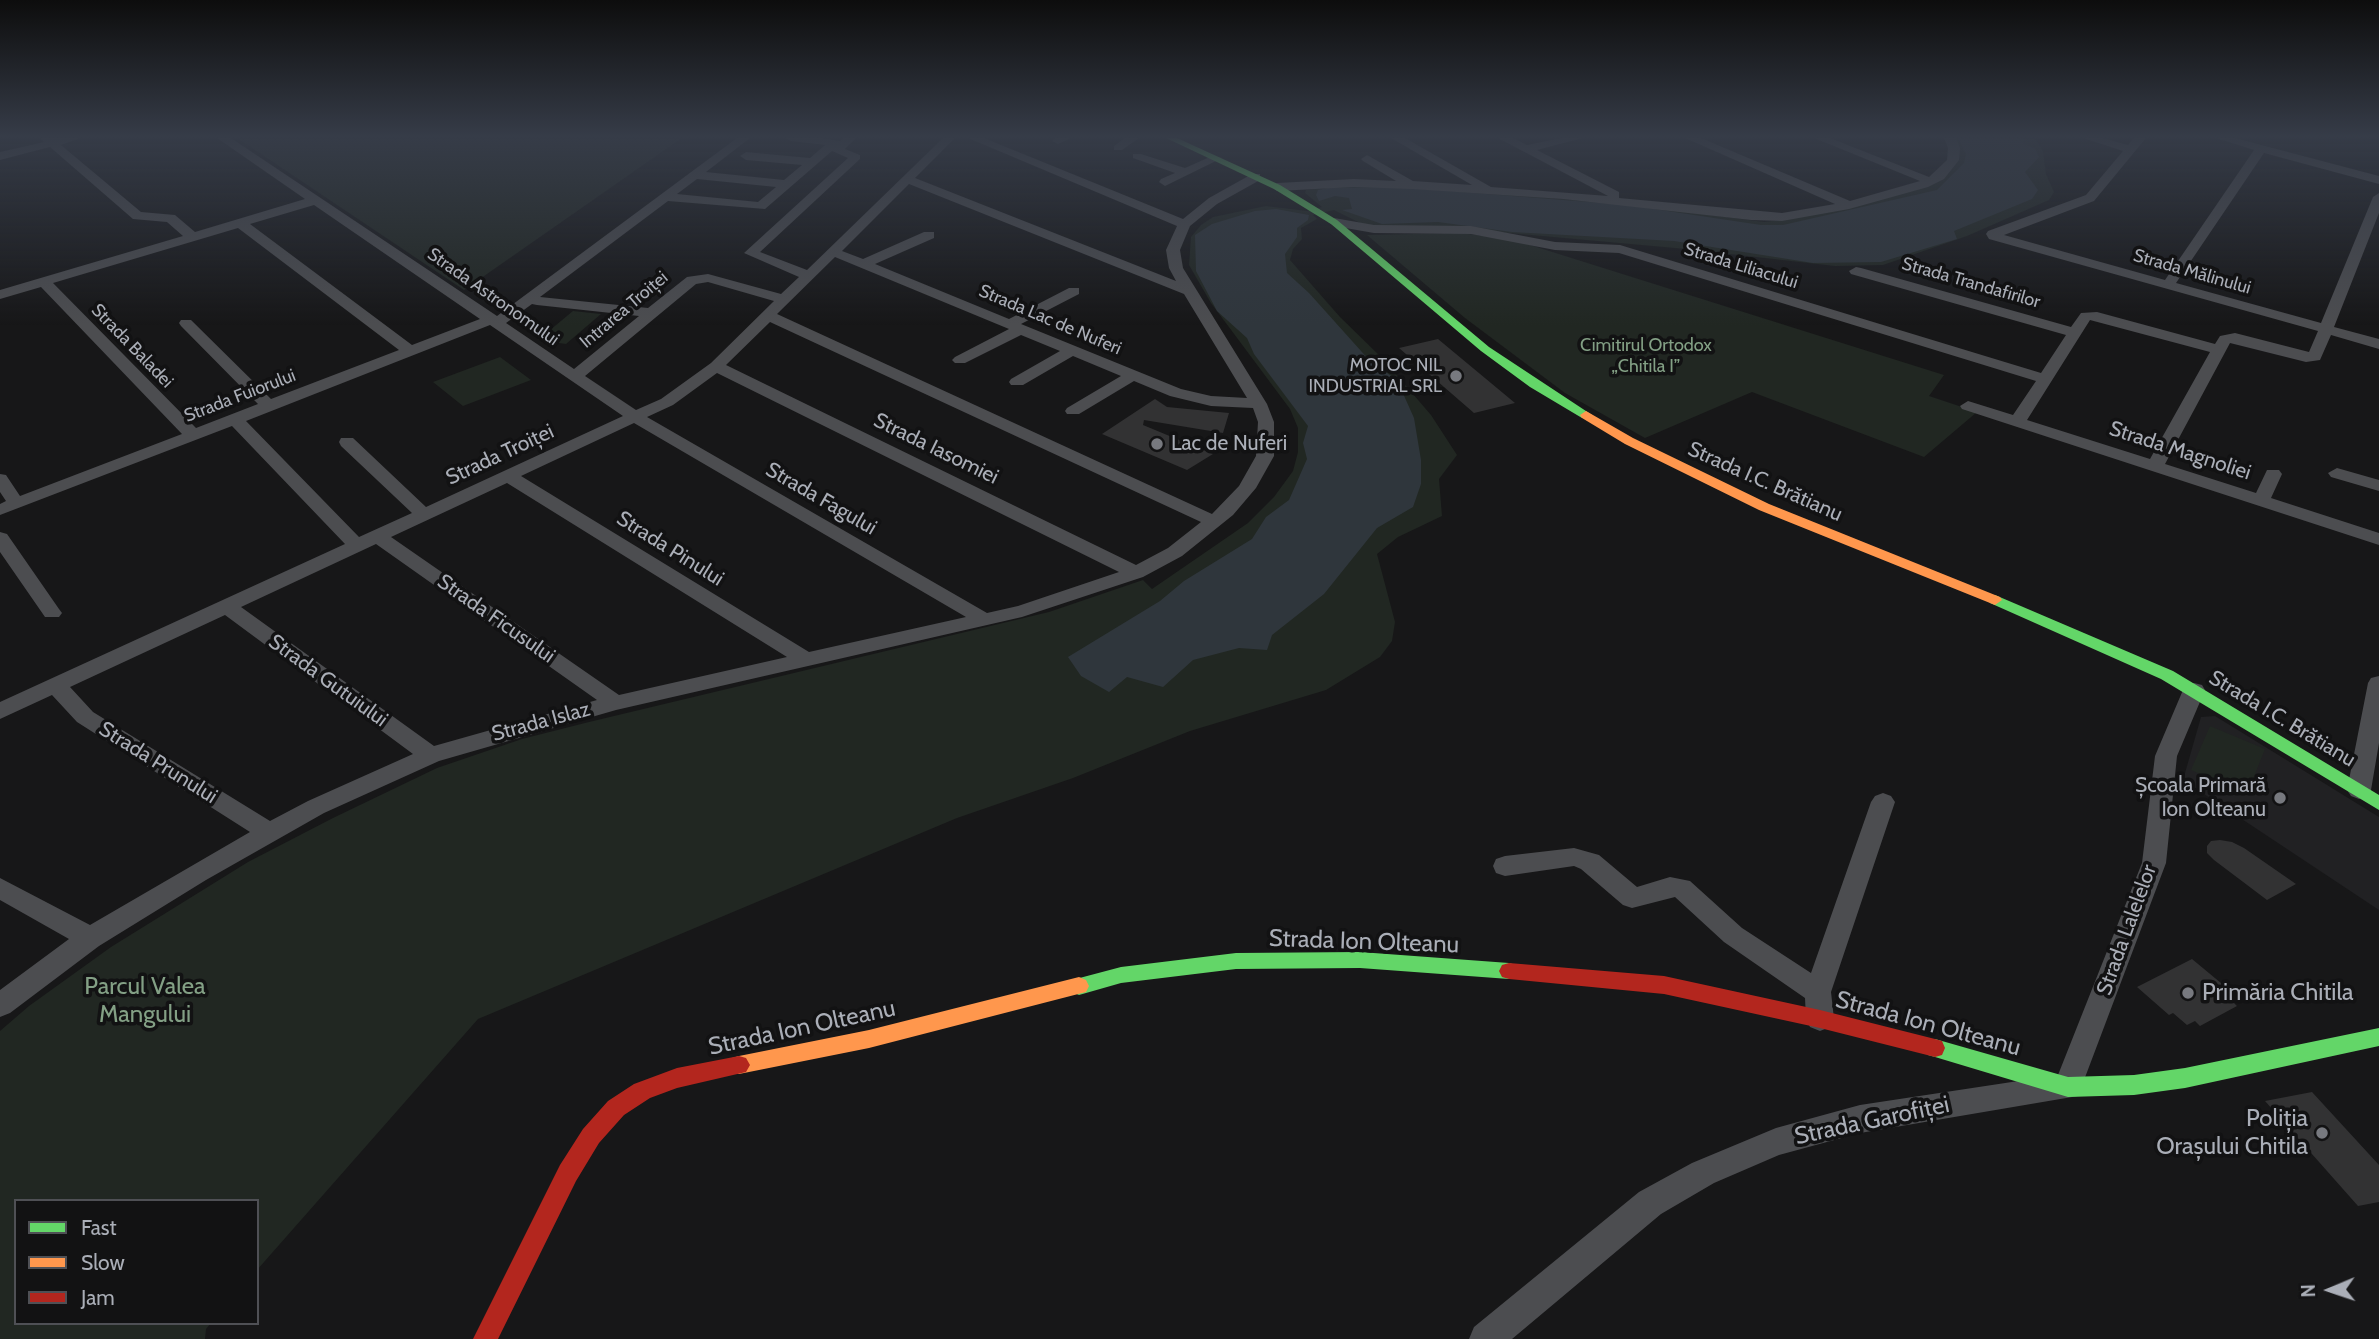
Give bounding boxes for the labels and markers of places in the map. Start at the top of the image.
place label: MOTOC NIL INDUSTRIAL SRL [1309,355,1442,398]
marker: MOTOC NIL INDUSTRIAL SRL [1448,368,1464,384]
place label: Lac de Nuferi [1171,431,1287,457]
marker: Lac de Nuferi [1149,436,1165,452]
place label: Școala Primară Ion Olteanu [2135,773,2266,823]
marker: Școala Primară Ion Olteanu [2272,790,2288,806]
place label: Primăria Chitila [2202,979,2354,1007]
marker: Primăria Chitila [2180,985,2196,1001]
place label: Poliția Orașului Chitila [2156,1105,2308,1161]
marker: Poliția Orașului Chitila [2314,1125,2330,1141]

